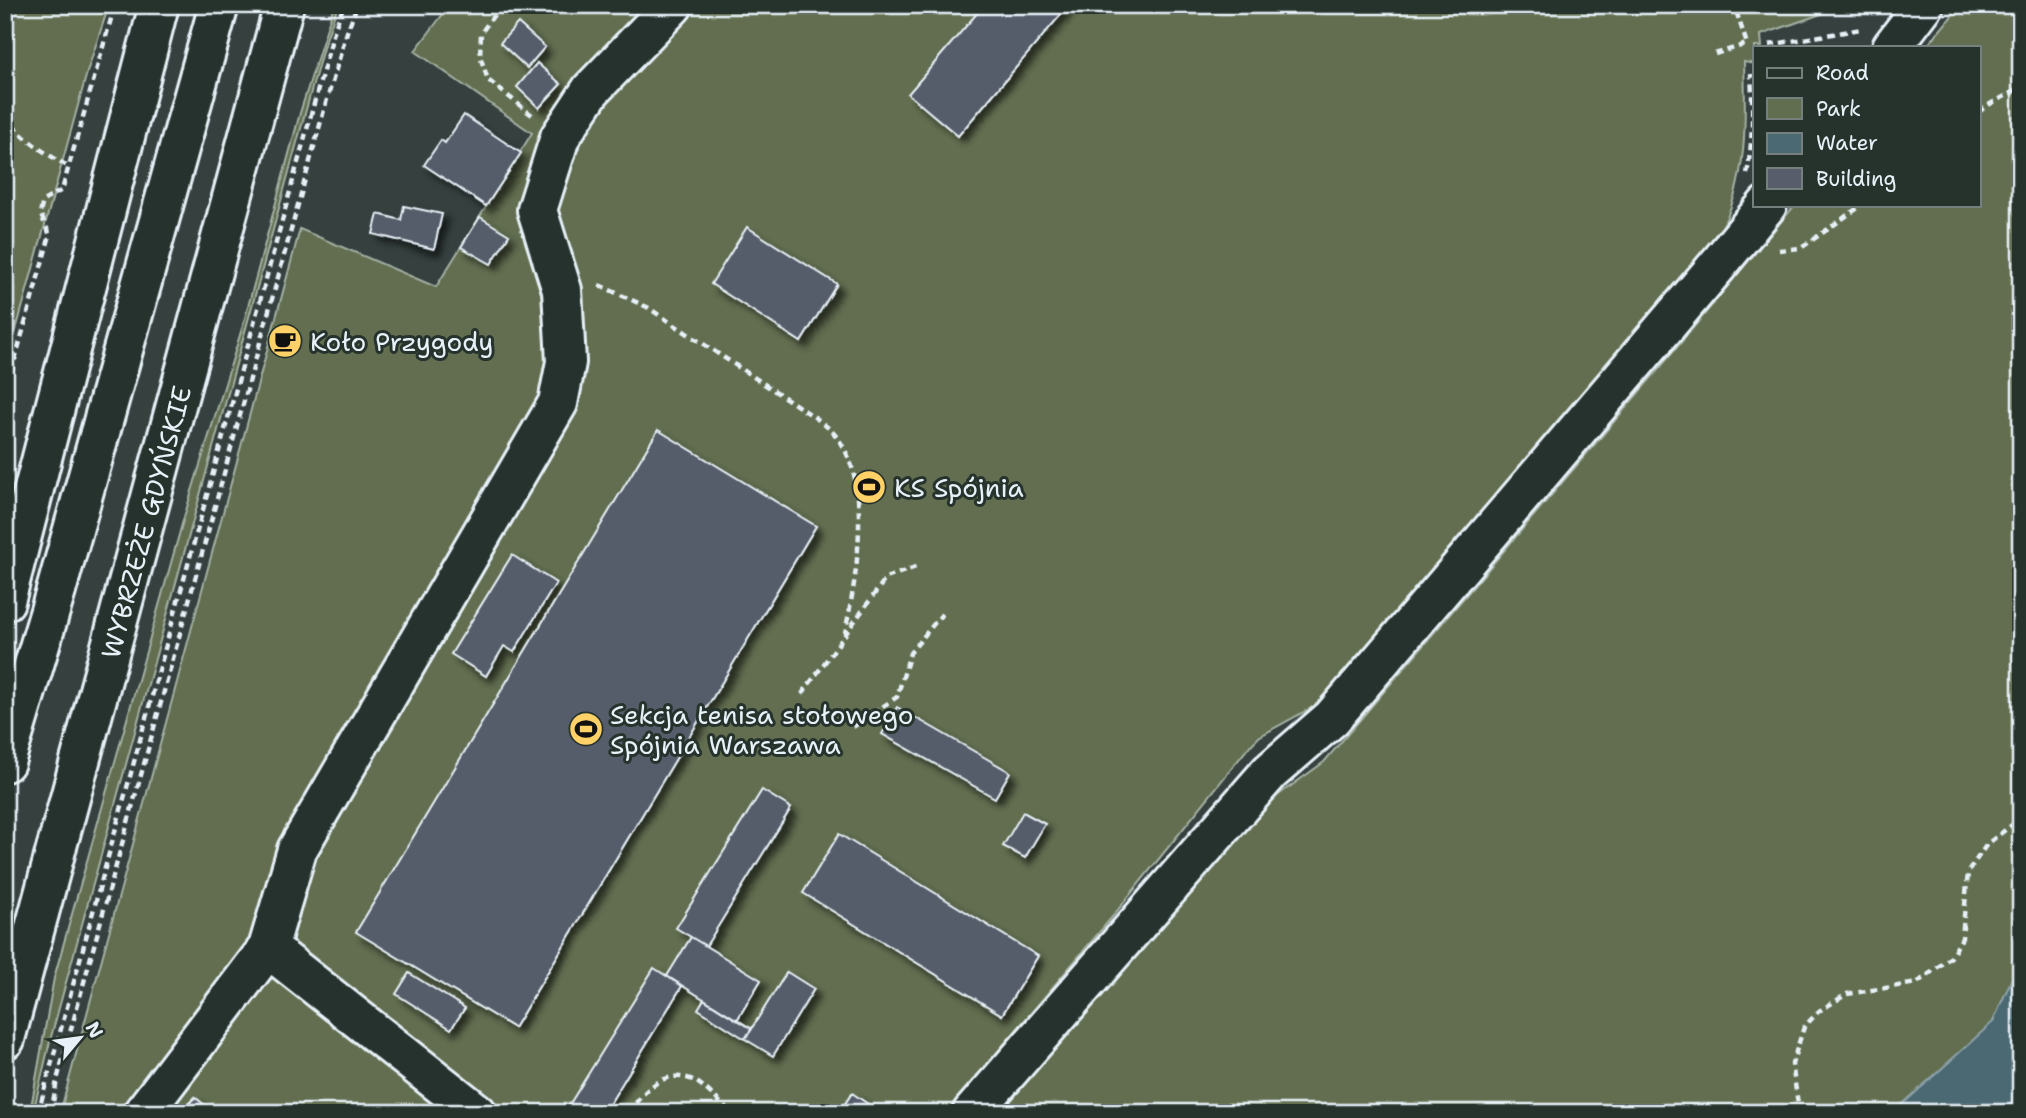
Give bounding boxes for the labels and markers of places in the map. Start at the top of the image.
cafe icon: Koło Przygody [266,322,304,360]
place label: Koło Przygody [310,324,494,359]
sports icon: KS Spójnia [850,468,888,506]
place label: KS Spójnia [894,470,1024,505]
place label: Sekcja tenisa stołowego Spójnia Warszawa [610,697,914,762]
sports icon: Sekcja tenisa stołowego Spójnia Warszawa [567,710,605,748]

